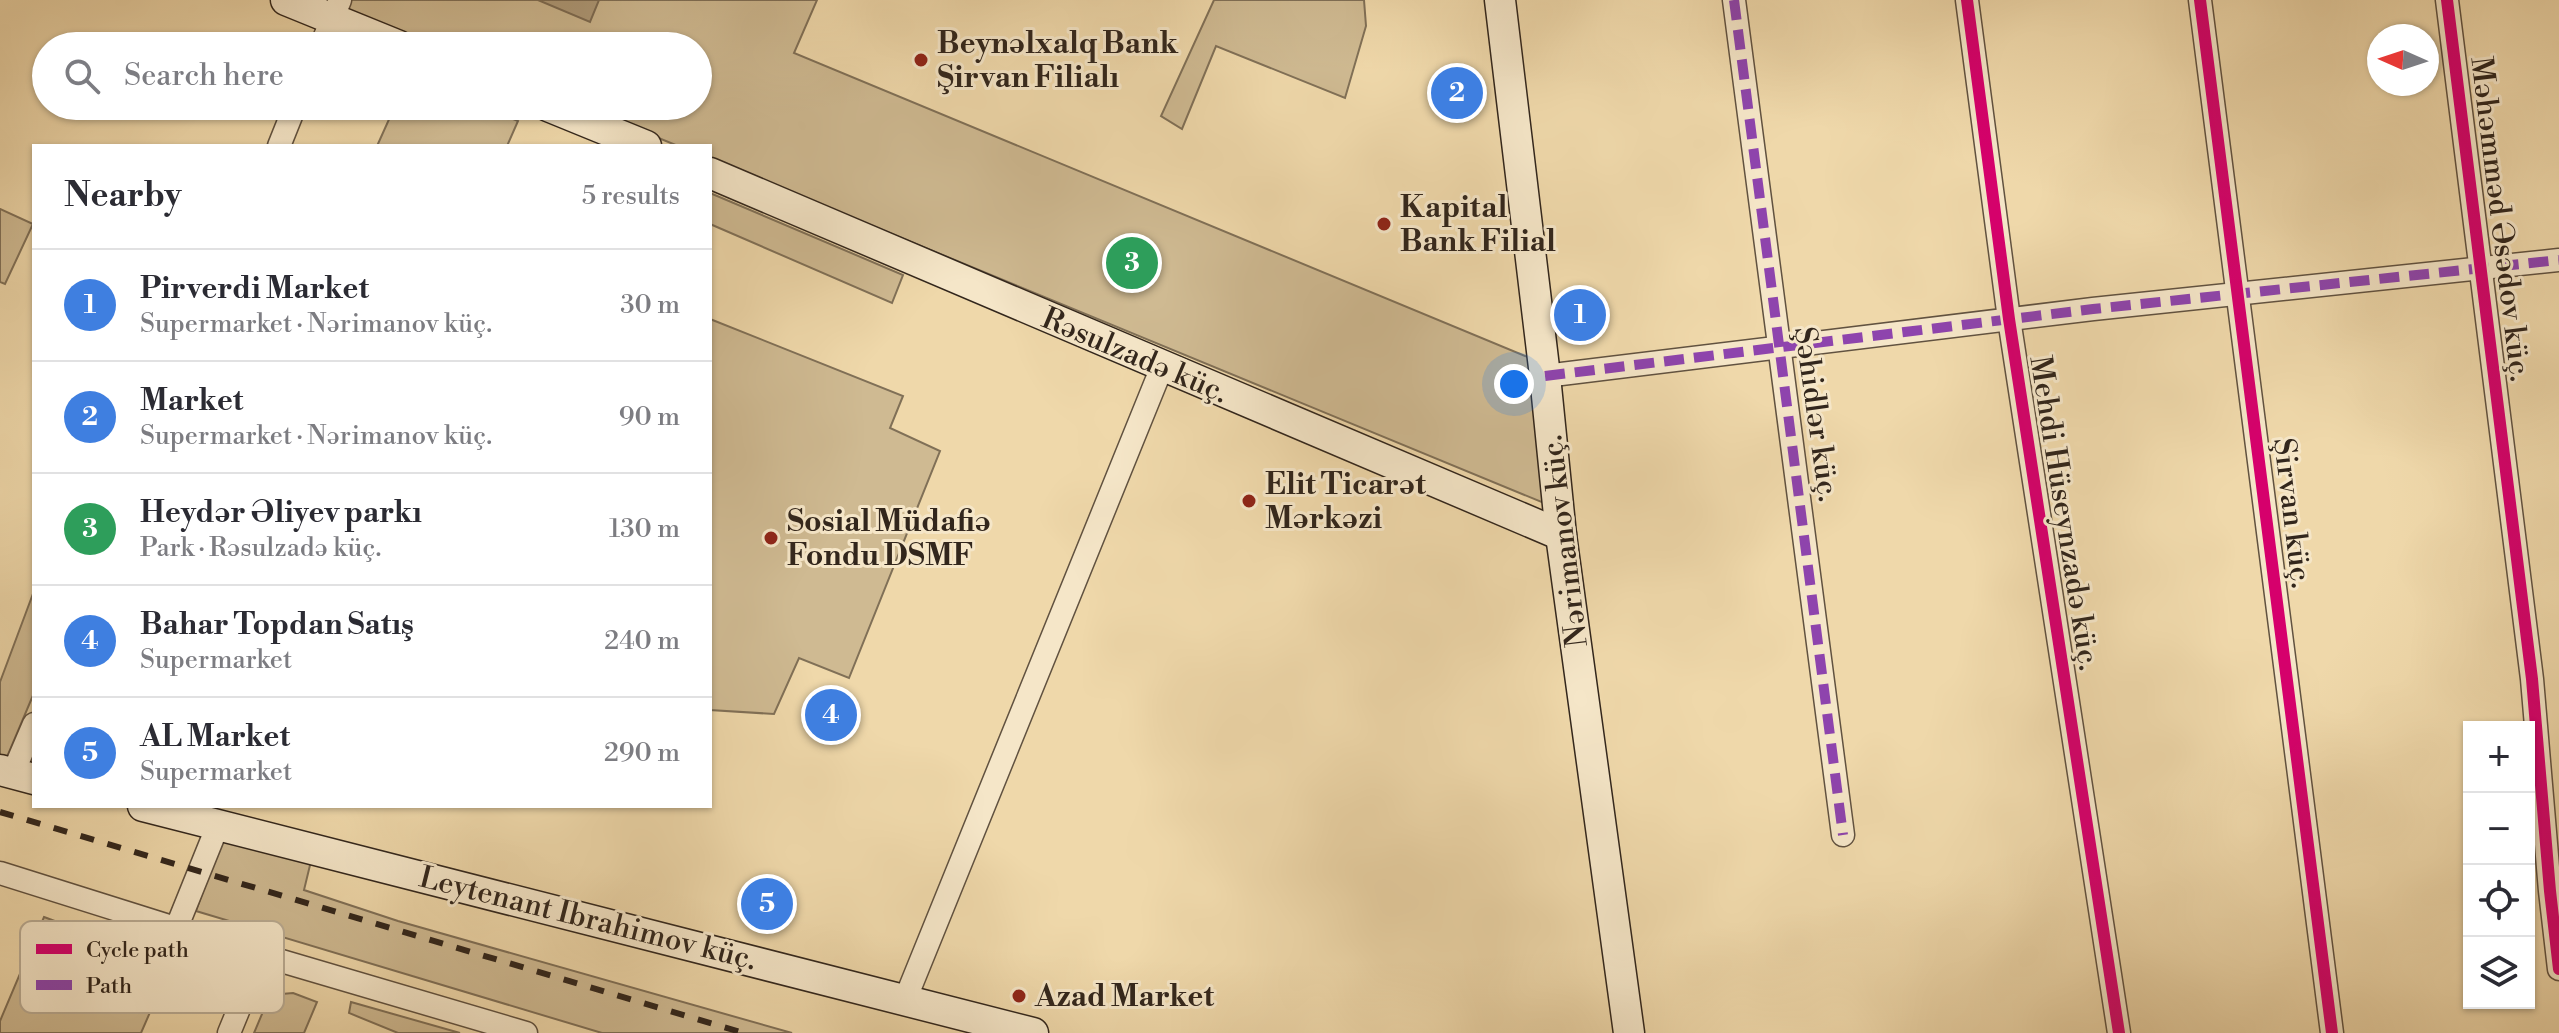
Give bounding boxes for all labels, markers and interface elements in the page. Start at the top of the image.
north arrow [2367,24,2439,96]
place label: Beynəlxalq Bank Şirvan Filialı [937,25,1178,97]
search box [32,32,712,120]
marker: Beynəlxalq Bank Şirvan Filialı [912,51,930,69]
icon: search [60,54,104,98]
street label: Məhəmməd Əsədov küç. [2461,55,2539,384]
text: Search here [124,57,284,95]
pin: 2 [1431,63,1483,123]
text: Nearby [64,175,182,217]
text: 5 results [582,180,680,212]
place label: Kapital Bank Filial [1400,189,1556,261]
marker: Kapital Bank Filial [1375,215,1393,233]
pin: 3 [1106,233,1158,293]
text: Pirverdi Market [140,270,369,308]
pin: 1 [1554,285,1606,345]
text: 1 [84,289,96,321]
text: 30 m [620,289,680,321]
street label: Rəsulzadə küç. [1036,300,1234,412]
text: Supermarket · Nərimanov küç. [140,308,492,340]
street label: Şəhidlər küç. [1785,324,1847,504]
street label: Mehdi Hüseynzadə küç. [2020,353,2108,673]
your location [1494,364,1534,404]
text: Market [140,382,243,420]
text: 2 [82,401,98,433]
text: 90 m [619,401,680,433]
text: Supermarket · Nərimanov küç. [140,420,492,452]
street label: Nərimanov küç. [1533,433,1597,649]
street label: Şirvan küç. [2264,436,2320,590]
place label: Elit Ticarət Mərkəzi [1265,466,1426,538]
marker: Elit Ticarət Mərkəzi [1240,492,1258,510]
text: Heydər Əliyev parkı [140,494,422,532]
place label: Sosial Müdafiə Fondu DSMF [787,503,991,575]
text: 3 [82,513,98,545]
text: 130 m [609,513,680,545]
marker: Sosial Müdafiə Fondu DSMF [762,529,780,547]
text: Park · Rəsulzadə küç. [140,532,381,564]
text: Bahar Topdan Satış [140,606,414,644]
text: 4 [81,625,99,657]
text: 240 m [604,625,680,657]
text: Supermarket [140,644,292,676]
pin: 4 [805,685,857,745]
text: AL Market [140,718,290,756]
map controls [2463,721,2535,1009]
button: + [2463,721,2535,793]
text: 5 [82,737,98,769]
text: 290 m [604,737,680,769]
text: Supermarket [140,756,292,788]
button: − [2463,793,2535,865]
street label: Leytenant Ibrahimov küç. [415,859,760,979]
button: locate [2463,865,2535,937]
pin: 5 [741,874,793,934]
legend [20,921,284,1013]
text: Cycle path [86,937,189,964]
button: layers [2463,937,2535,1009]
text: Path [86,973,132,1000]
place label: Azad Market [1034,978,1214,1016]
marker: Azad Market [1010,987,1028,1005]

